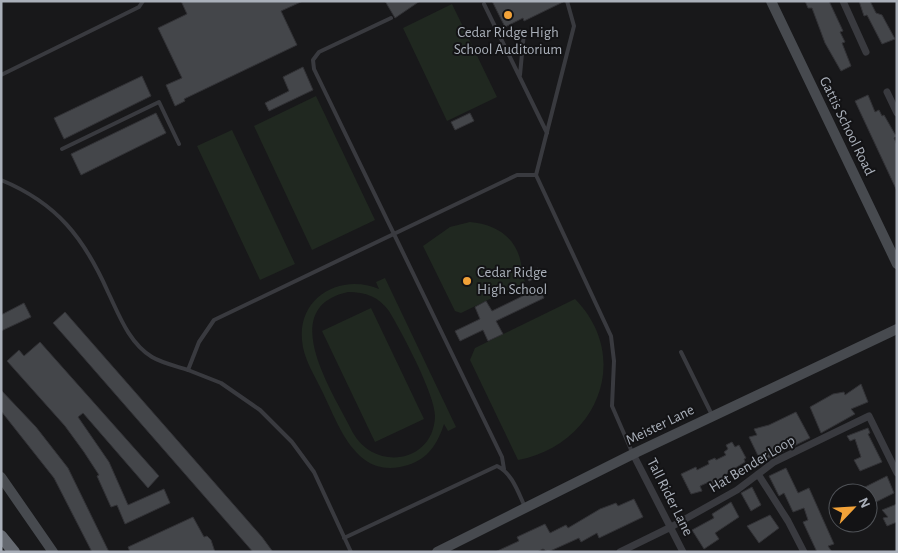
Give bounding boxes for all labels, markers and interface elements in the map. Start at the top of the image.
marker: Cedar Ridge High School Auditorium [502,9,514,21]
place label: Cedar Ridge High School Auditorium [454,25,562,57]
street label: Gattis School Road [817,74,878,178]
place label: Cedar Ridge High School [477,265,547,297]
marker: Cedar Ridge High School [461,275,473,287]
street label: Meister Lane [623,402,697,448]
street label: Hat Bender Loop [707,433,797,495]
street label: Tall Rider Lane [644,456,696,538]
north arrow [828,483,878,533]
text: N [855,496,872,510]

